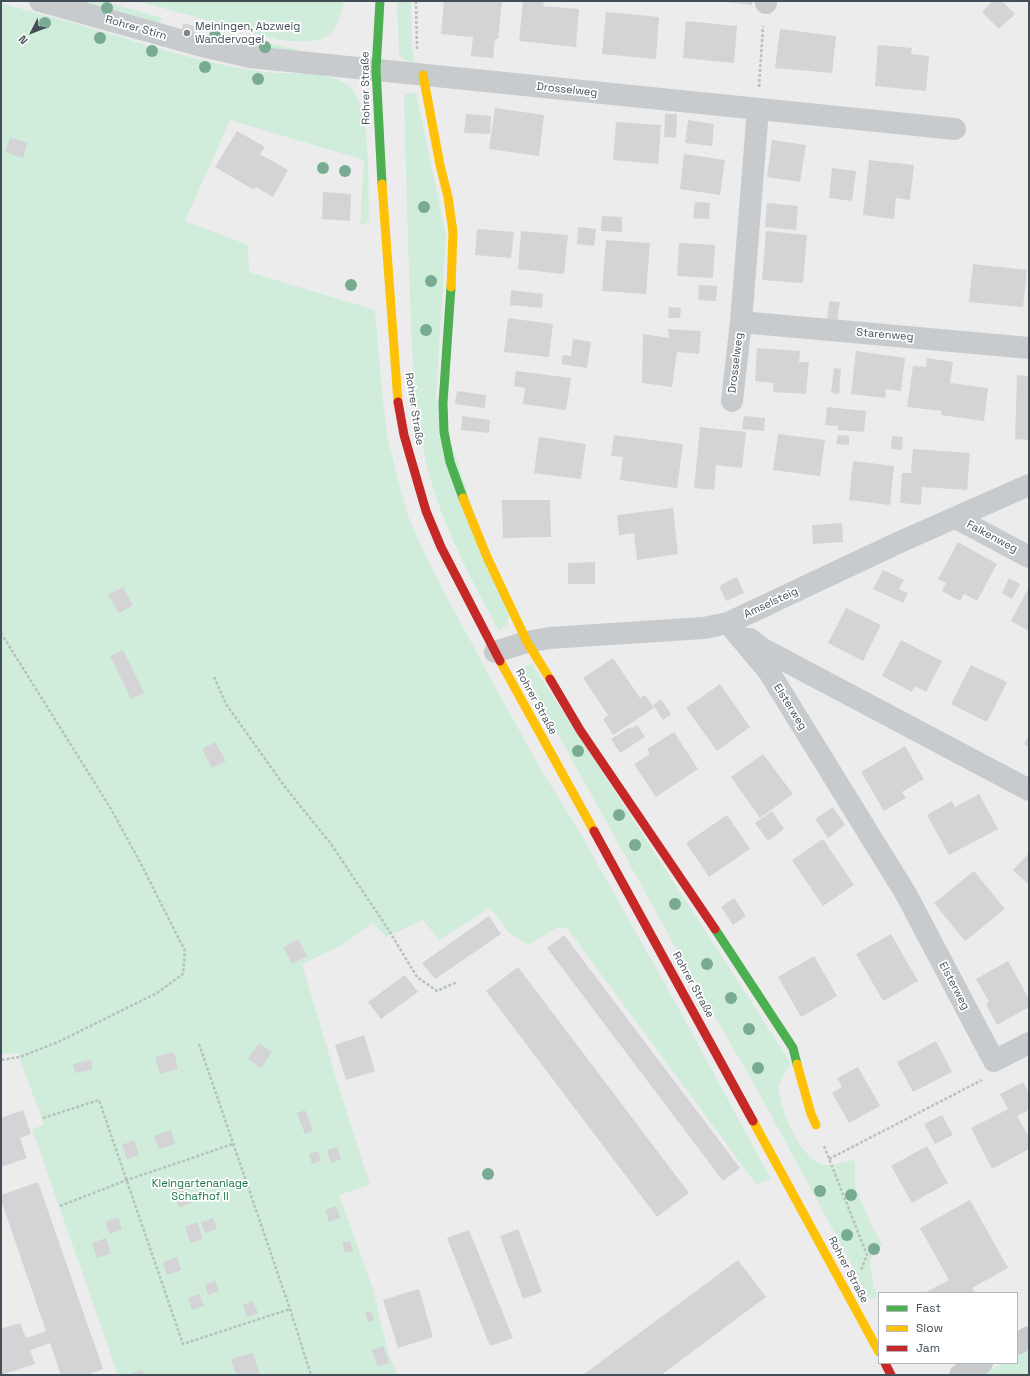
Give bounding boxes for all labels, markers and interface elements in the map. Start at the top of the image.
north arrow [12,12,52,52]
street label: Rohrer Stirn [104,13,168,43]
place label: Meiningen, Abzweig Wandervogel [195,20,300,46]
marker: Meiningen, Abzweig Wandervogel [182,28,192,38]
text: N [15,33,31,47]
street label: Rohrer Straße [359,51,373,125]
street label: Drosselweg [536,80,598,100]
street label: Starenweg [856,326,914,344]
street label: Drosselweg [726,332,746,394]
street label: Rohrer Straße [402,372,426,446]
street label: Falkenweg [964,518,1020,556]
street label: Amselsteig [742,585,800,621]
street label: Rohrer Straße [512,667,560,737]
street label: Elsterweg [771,681,809,733]
street label: Rohrer Straße [669,950,717,1020]
street label: Elsterweg [936,960,972,1012]
park label: Kleingartenanlage Schafhof II [152,1177,248,1203]
street label: Rohrer Straße [825,1234,871,1306]
legend [878,1292,1018,1364]
text: Fast [916,1300,941,1316]
text: Slow [916,1320,943,1336]
text: Jam [916,1340,940,1356]

